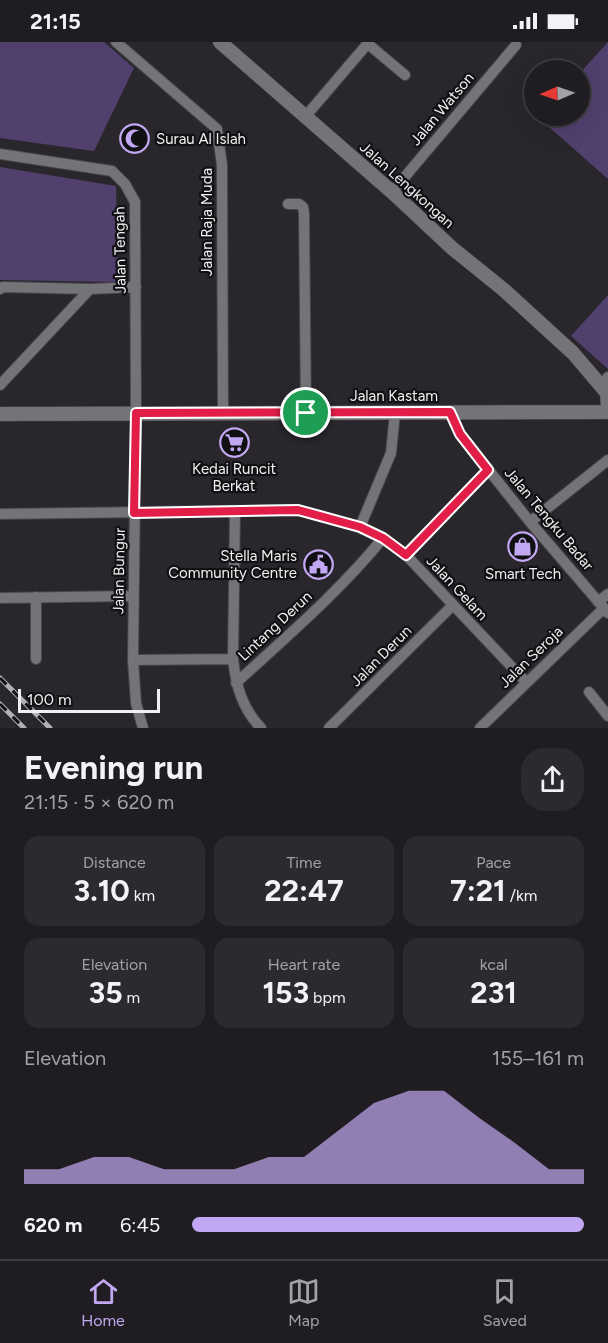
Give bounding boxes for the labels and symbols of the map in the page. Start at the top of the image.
north arrow [524,60,590,126]
street label: Jalan Watson [406,69,478,149]
mosque icon: Surau Al Islah [119,123,151,155]
place label: Surau Al Islah [156,130,246,148]
street label: Jalan Lengkongan [356,138,458,232]
street label: Jalan Raja Muda [198,168,216,276]
street label: Jalan Tengah [110,206,130,294]
pin [280,387,331,438]
street label: Jalan Kastam [350,387,438,405]
supermarket icon: Kedai Runcit Berkat [218,426,250,458]
place label: Kedai Runcit Berkat [192,460,276,495]
street label: Jalan Tengku Badar [501,464,597,574]
street label: Jalan Bungur [109,528,129,614]
shop icon: Smart Tech [507,531,539,563]
place label: Stella Maris Community Centre [168,547,297,582]
public building icon: Stella Maris Community Centre [302,549,334,581]
street label: Jalan Gelam [423,552,491,624]
place label: Smart Tech [485,565,561,583]
street label: Lintang Derun [234,587,316,665]
street label: Jalan Derun [347,622,415,690]
street label: Jalan Seroja [496,622,566,692]
scale bar [18,686,160,714]

